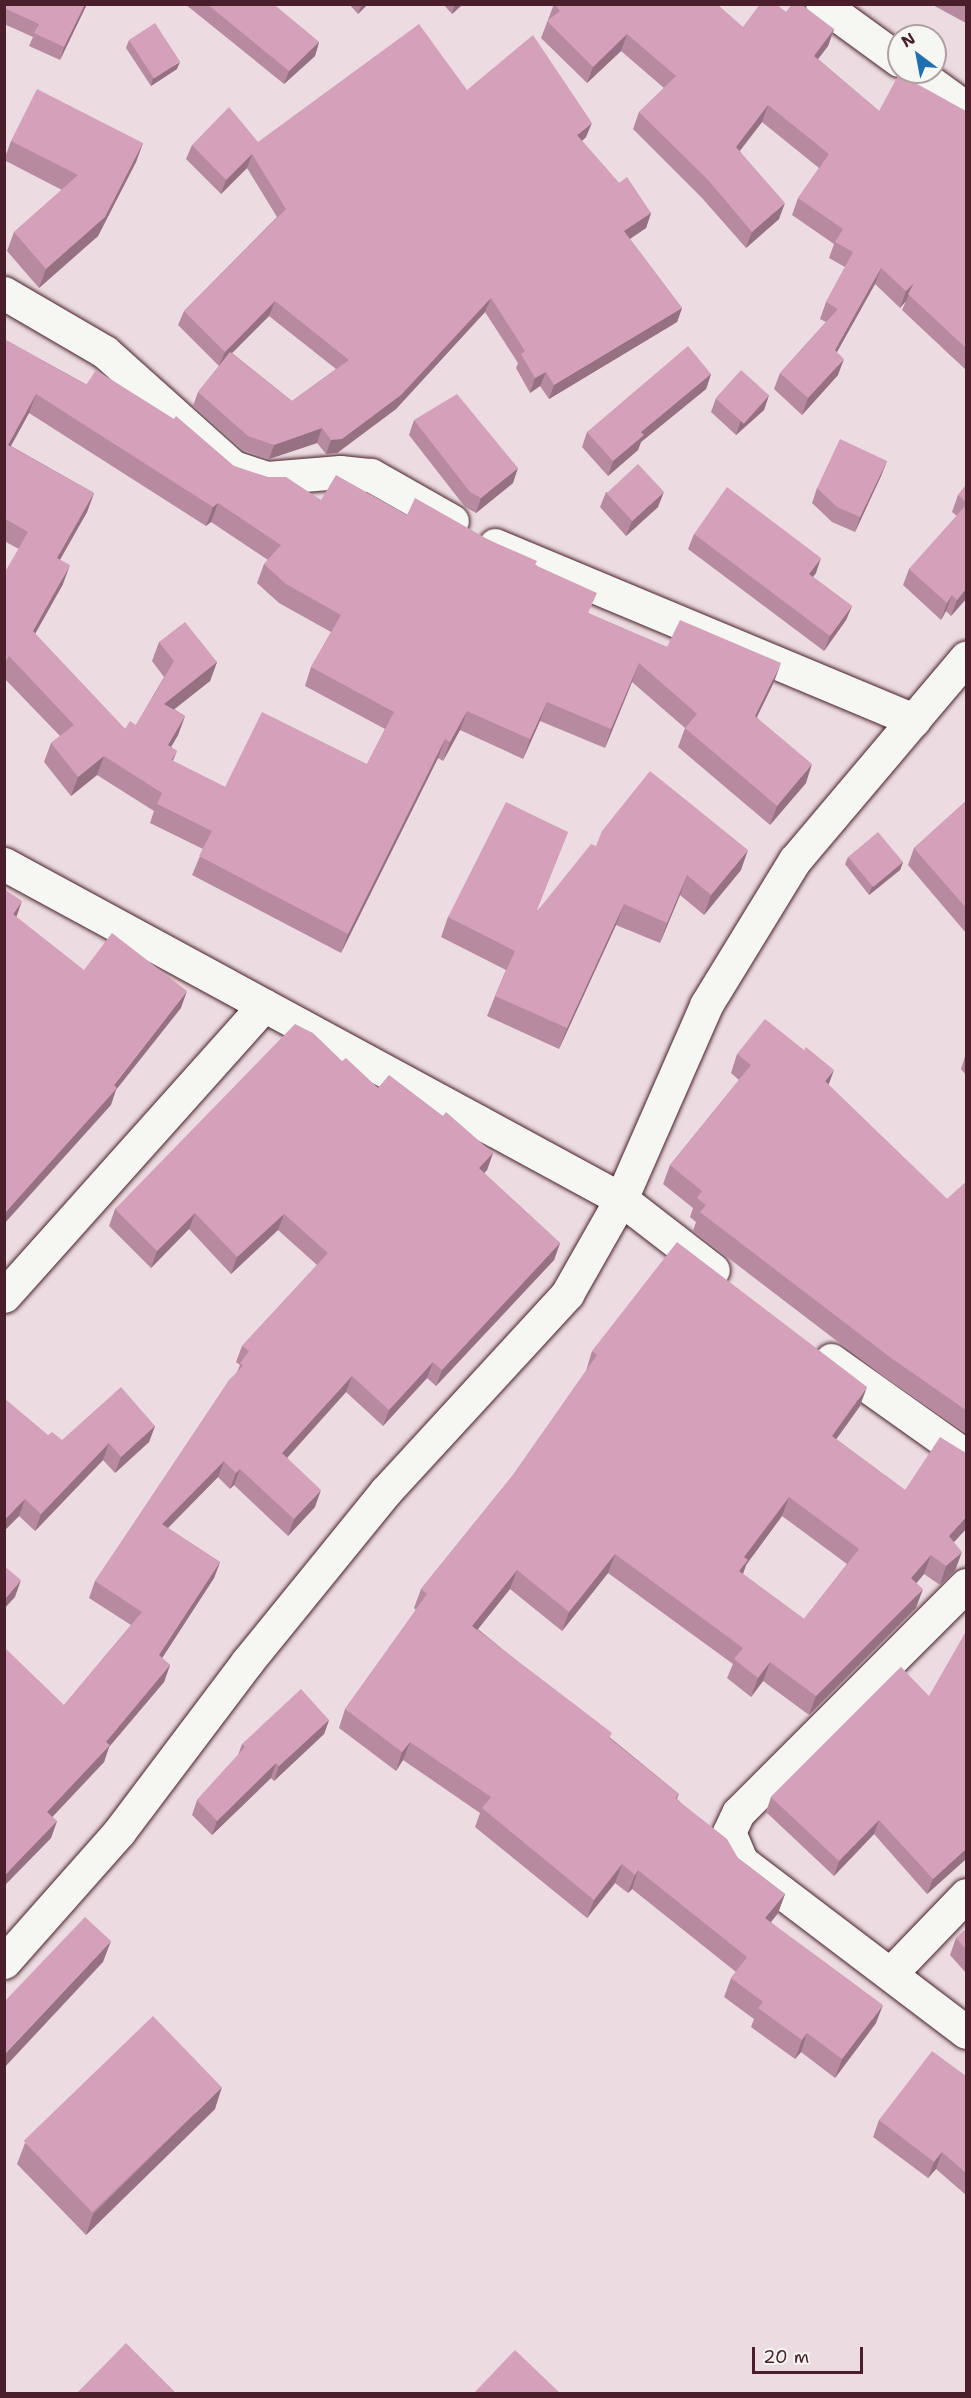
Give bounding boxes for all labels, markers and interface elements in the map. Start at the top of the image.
north arrow [887,24,947,84]
text: N [897,28,919,52]
scale bar [755,2335,866,2373]
text: 20 m [763,2345,809,2369]

